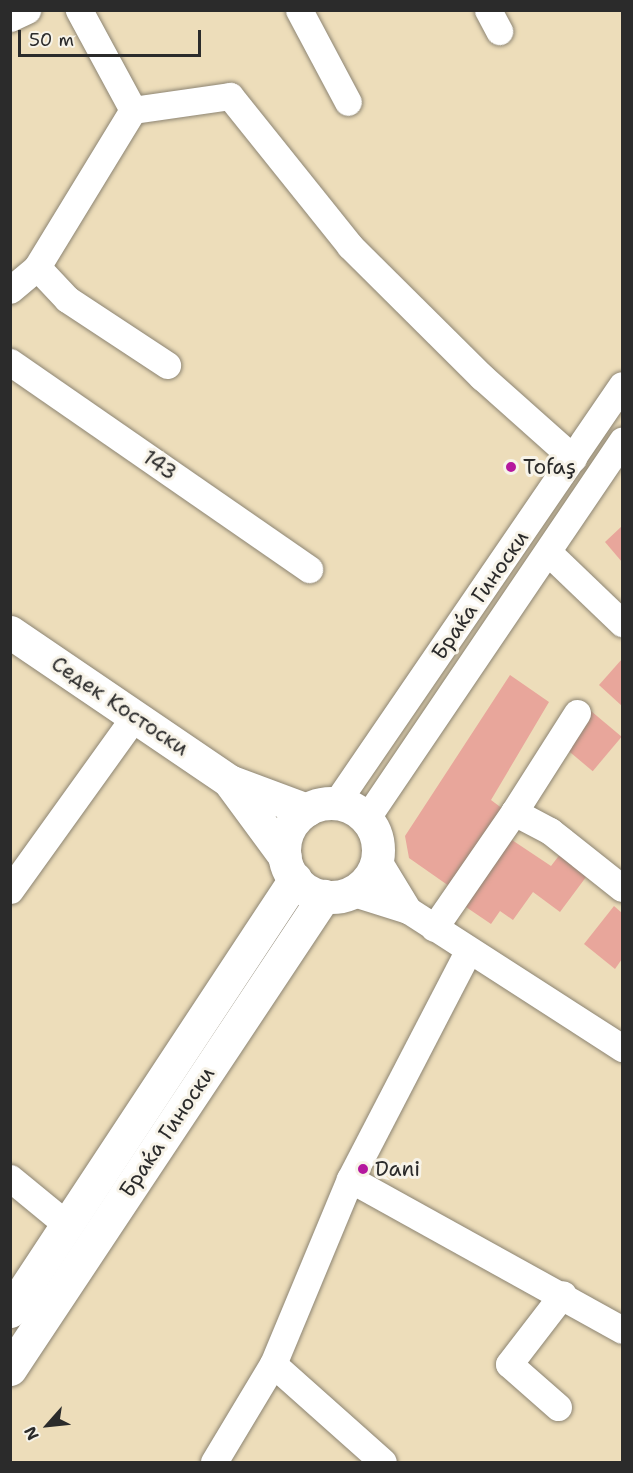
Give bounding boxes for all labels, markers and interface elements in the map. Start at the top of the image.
scale bar [21,18,204,56]
text: 50 m [29,28,74,52]
street label: 143 [138,444,182,486]
place label: Tofaş [523,454,576,480]
marker: Tofaş [504,460,518,474]
street label: Браќа Гиноски [426,526,534,664]
street label: Седек Костоски [47,651,193,761]
street label: Браќа Гиноски [114,1062,220,1202]
place label: Dani [375,1156,420,1182]
marker: Dani [356,1162,370,1176]
north arrow [18,1395,78,1455]
text: N [19,1423,44,1444]

